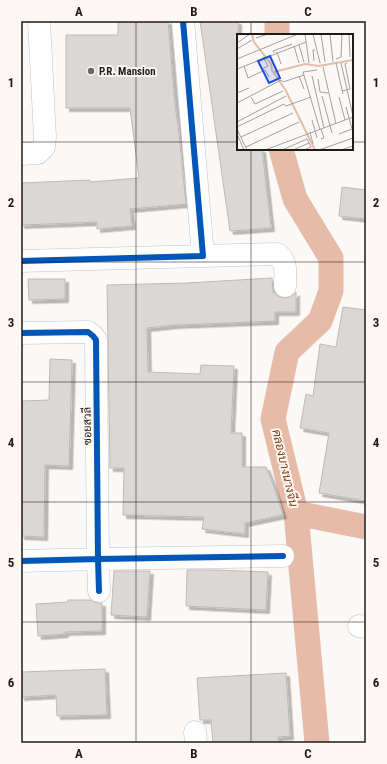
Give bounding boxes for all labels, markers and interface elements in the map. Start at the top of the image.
text: A [75,4,83,19]
text: B [190,4,198,19]
text: C [304,4,312,19]
inset map [237,34,353,150]
place label: P.R. Mansion [99,65,156,78]
marker: P.R. Mansion [86,66,96,76]
text: 1 [8,75,14,90]
text: 1 [373,75,379,90]
text: 2 [8,195,15,210]
text: 2 [373,195,380,210]
text: 3 [8,315,14,330]
text: 3 [373,315,379,330]
street label: ซอยสวลี [79,407,94,445]
water label: คลองบางนางจีน [269,428,302,508]
text: 4 [8,435,15,450]
text: 4 [373,435,380,450]
text: 5 [8,555,15,570]
text: 5 [373,555,380,570]
text: 6 [8,675,15,690]
text: 6 [373,675,380,690]
text: A [75,746,83,761]
text: B [190,746,198,761]
text: C [304,746,312,761]

